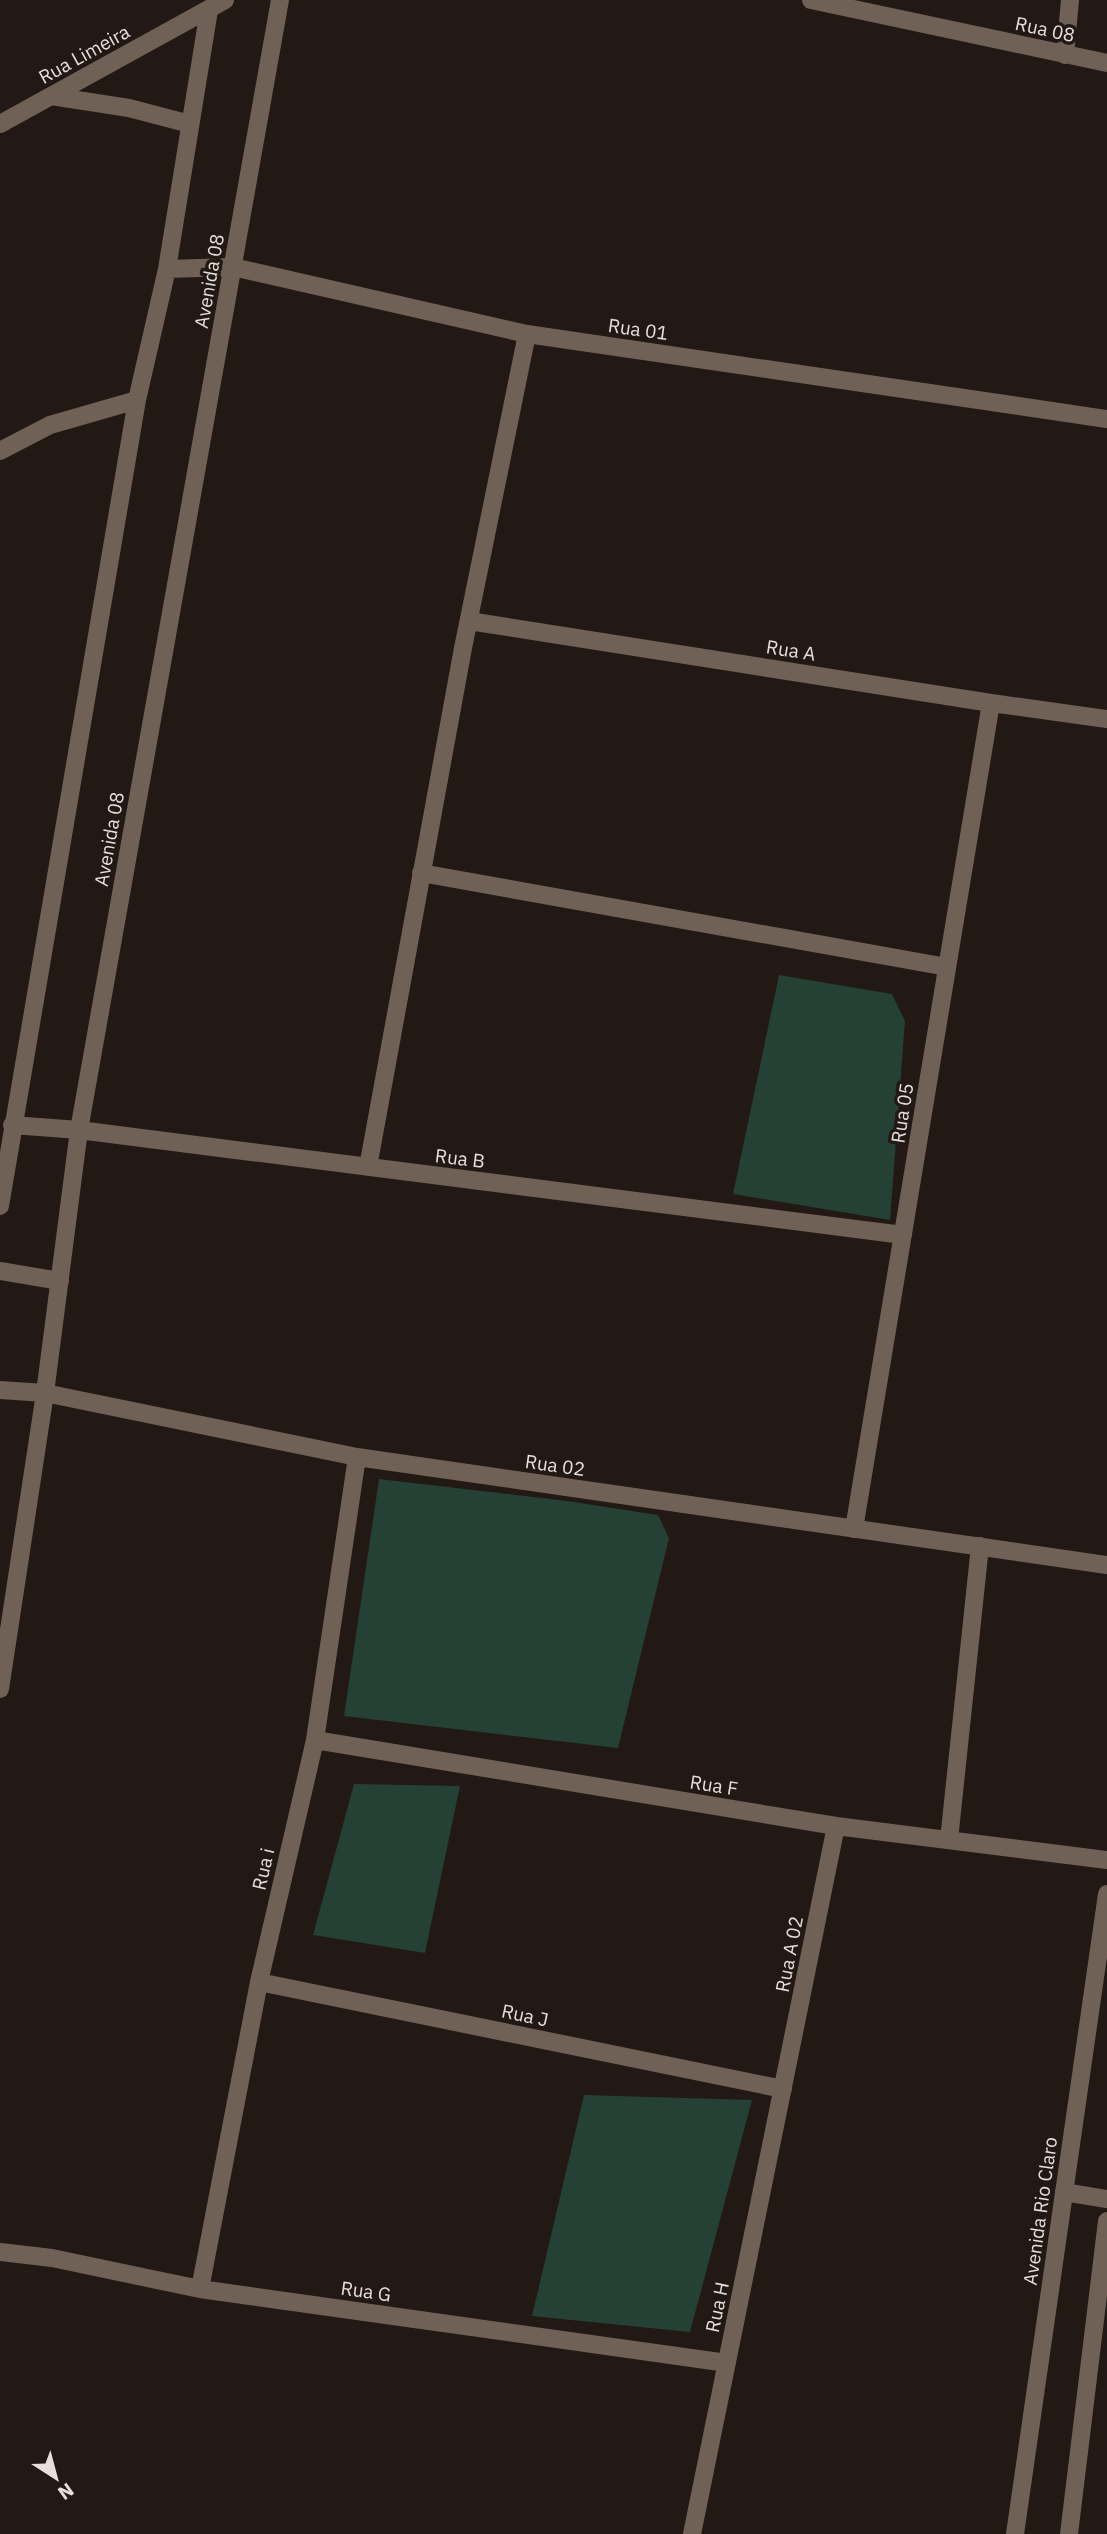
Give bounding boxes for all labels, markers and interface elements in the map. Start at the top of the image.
street label: Rua 08 [1013,11,1077,47]
street label: Rua Limeira [34,19,134,89]
street label: Avenida 08 [189,232,229,330]
street label: Rua 01 [606,313,670,345]
street label: Rua A [765,634,817,666]
street label: Avenida 08 [89,790,129,888]
street label: Rua 05 [885,1081,919,1145]
street label: Rua B [434,1143,486,1173]
street label: Rua 02 [523,1449,587,1481]
street label: Rua F [688,1769,740,1801]
street label: Rua i [247,1846,279,1892]
street label: Rua A 02 [770,1914,808,1994]
street label: Rua J [499,1998,551,2032]
street label: Avenida Rio Claro [1018,2135,1062,2287]
street label: Rua G [339,2276,393,2306]
street label: Rua H [700,2280,734,2334]
north arrow [21,2443,91,2513]
text: N [53,2478,79,2506]

